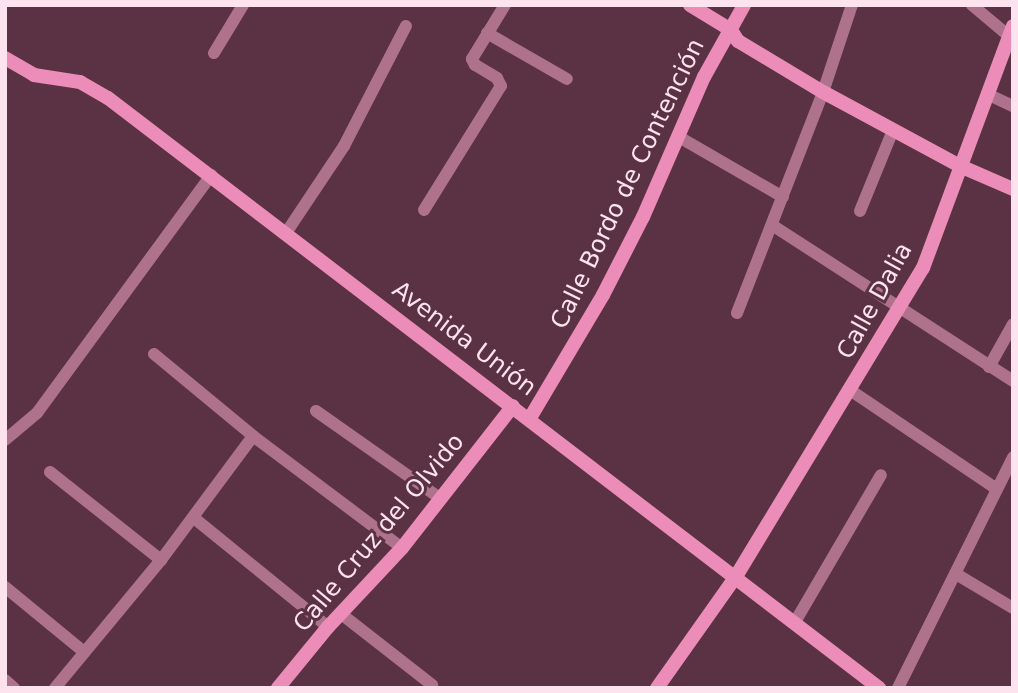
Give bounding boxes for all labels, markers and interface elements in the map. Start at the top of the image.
street label: Calle Bordo de Contención [545,34,711,334]
street label: Calle Dalia [831,238,919,364]
street label: Avenida Unión [386,276,542,402]
street label: Calle Cruz del Olvido [288,428,470,638]

